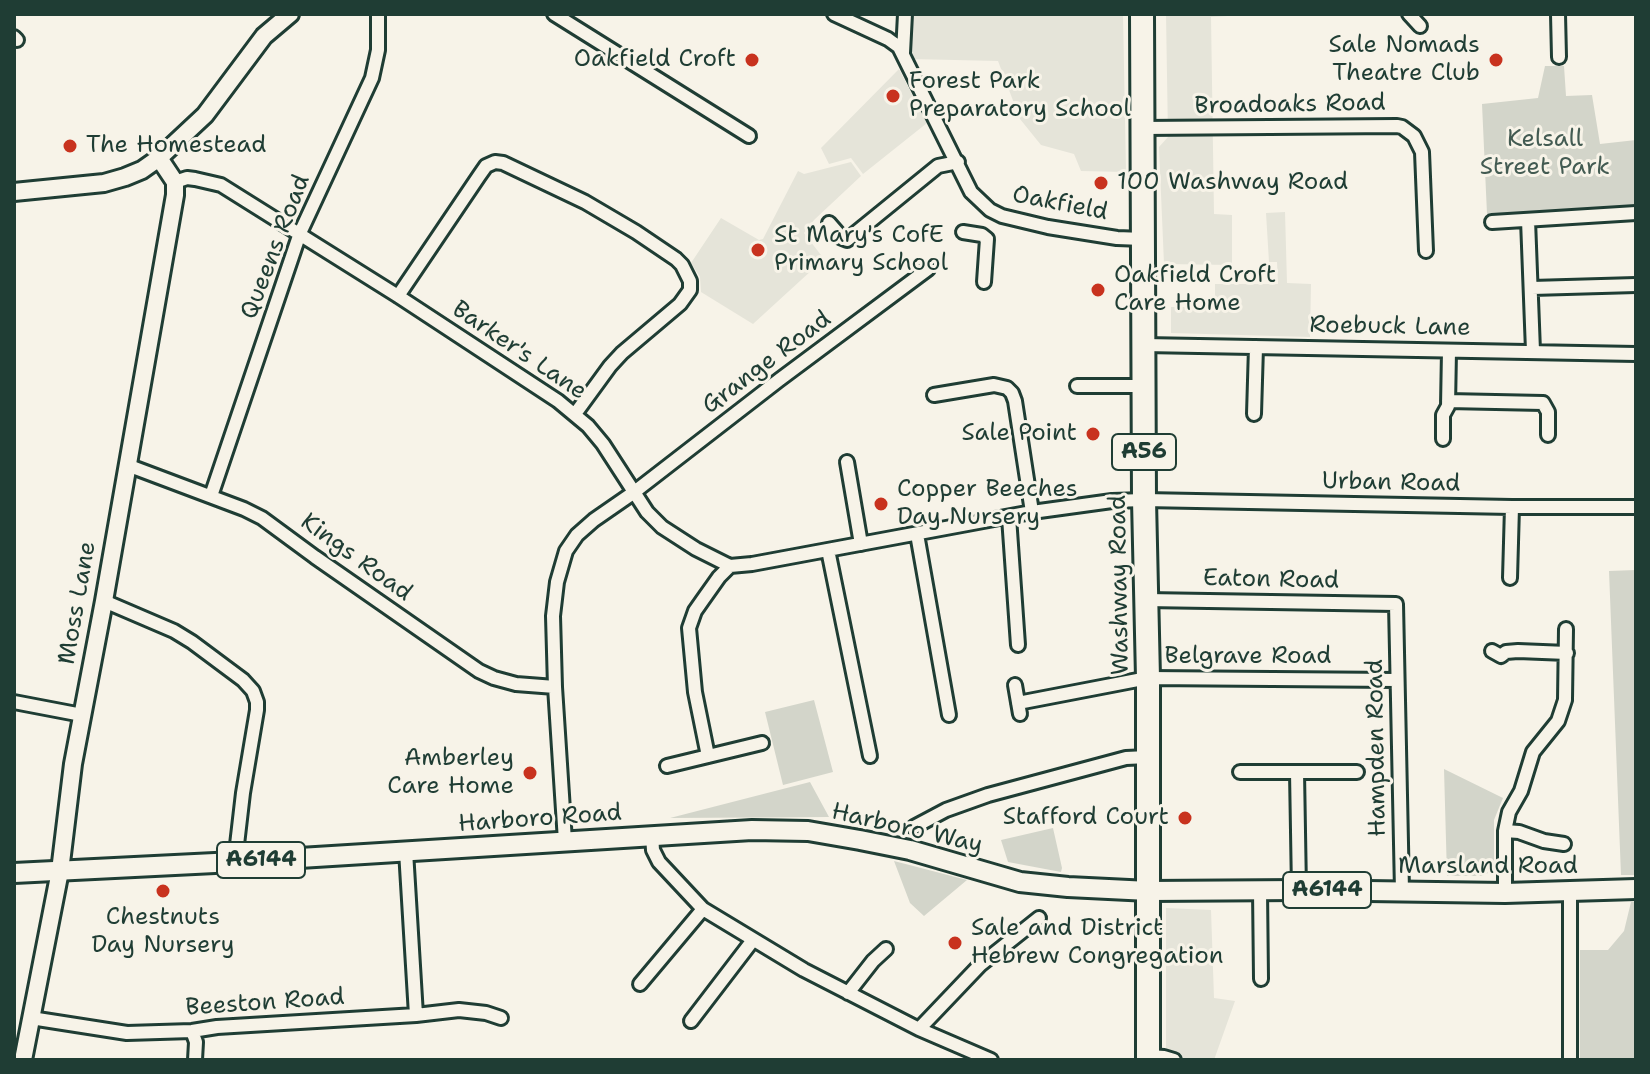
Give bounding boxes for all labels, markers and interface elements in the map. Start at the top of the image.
place label: Sale Nomads Theatre Club [1328,32,1480,88]
place label: Oakfield Croft [574,46,736,74]
marker: Oakfield Croft [743,51,761,69]
marker: Sale Nomads Theatre Club [1487,51,1505,69]
place label: Forest Park Preparatory School [909,68,1131,124]
marker: Forest Park Preparatory School [884,87,902,105]
street label: Broadoaks Road [1194,89,1386,121]
park label: Kelsall Street Park [1480,126,1610,182]
place label: The Homestead [86,132,266,160]
marker: The Homestead [61,137,79,155]
place label: 100 Washway Road [1117,169,1348,197]
street label: Queens Road [235,171,317,323]
marker: 100 Washway Road [1092,174,1110,192]
street label: Oakfield [1010,181,1110,227]
place label: St Mary's CofE Primary School [774,222,948,278]
marker: St Mary's CofE Primary School [749,241,767,259]
place label: Oakfield Croft Care Home [1114,262,1276,318]
marker: Oakfield Croft Care Home [1089,281,1107,299]
street label: Barker's Lane [446,295,592,407]
street label: Grange Road [697,305,837,421]
street label: Roebuck Lane [1309,311,1471,343]
place label: Sale Point [961,420,1077,448]
marker: Sale Point [1084,425,1102,443]
road number: A56 [1112,434,1176,470]
street label: Urban Road [1322,467,1460,499]
place label: Copper Beeches Day Nursery [897,476,1078,532]
marker: Copper Beeches Day Nursery [872,495,890,513]
street label: Washway Road [1104,495,1136,675]
street label: Kings Road [295,508,417,608]
street label: Moss Lane [53,539,103,667]
street label: Eaton Road [1203,564,1339,596]
street label: Belgrave Road [1165,643,1331,671]
street label: Hampden Road [1361,659,1393,837]
place label: Amberley Care Home [387,745,514,801]
marker: Amberley Care Home [521,764,539,782]
street label: Harboro Way [829,798,985,860]
street label: Harboro Road [457,799,623,839]
place label: Stafford Court [1003,804,1169,832]
marker: Stafford Court [1176,809,1194,827]
road number: A6144 [217,842,305,878]
street label: Marsland Road [1398,853,1578,881]
road number: A6144 [1283,872,1371,908]
marker: Chestnuts Day Nursery [154,882,172,900]
place label: Chestnuts Day Nursery [91,904,235,960]
place label: Sale and District Hebrew Congregation [971,915,1223,971]
marker: Sale and District Hebrew Congregation [946,934,964,952]
street label: Beeston Road [185,983,345,1023]

